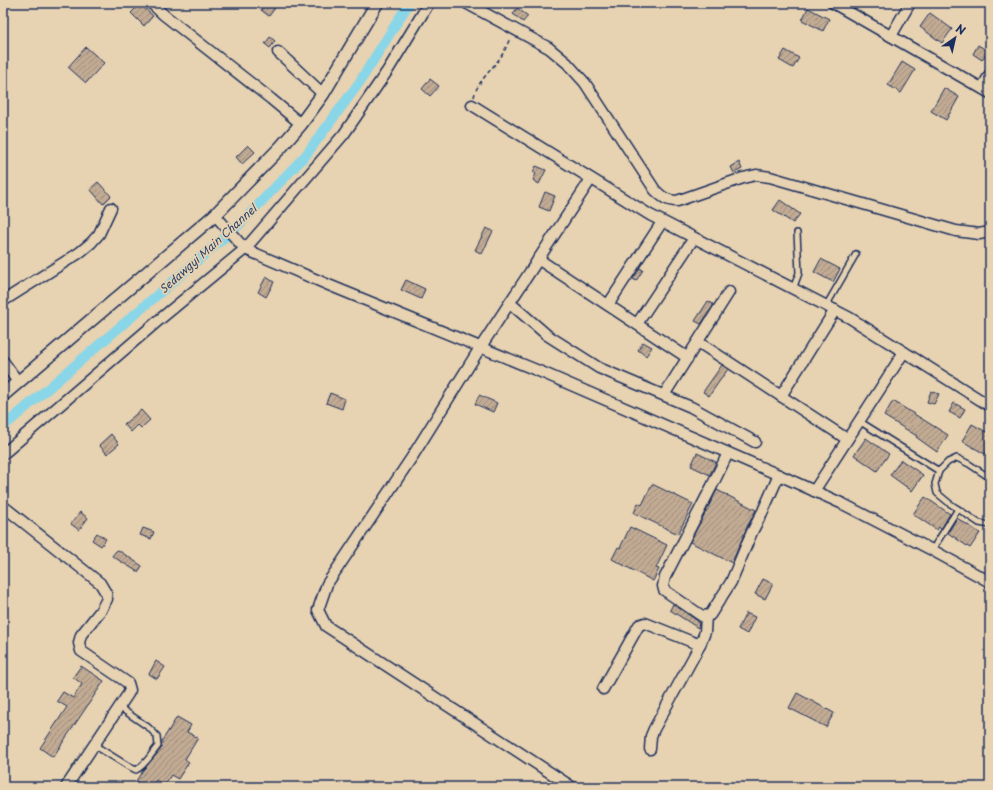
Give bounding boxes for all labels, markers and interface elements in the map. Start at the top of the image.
north arrow [935,18,975,58]
text: N [953,20,969,39]
water label: Sedawgyi Main Channel [155,199,262,297]

